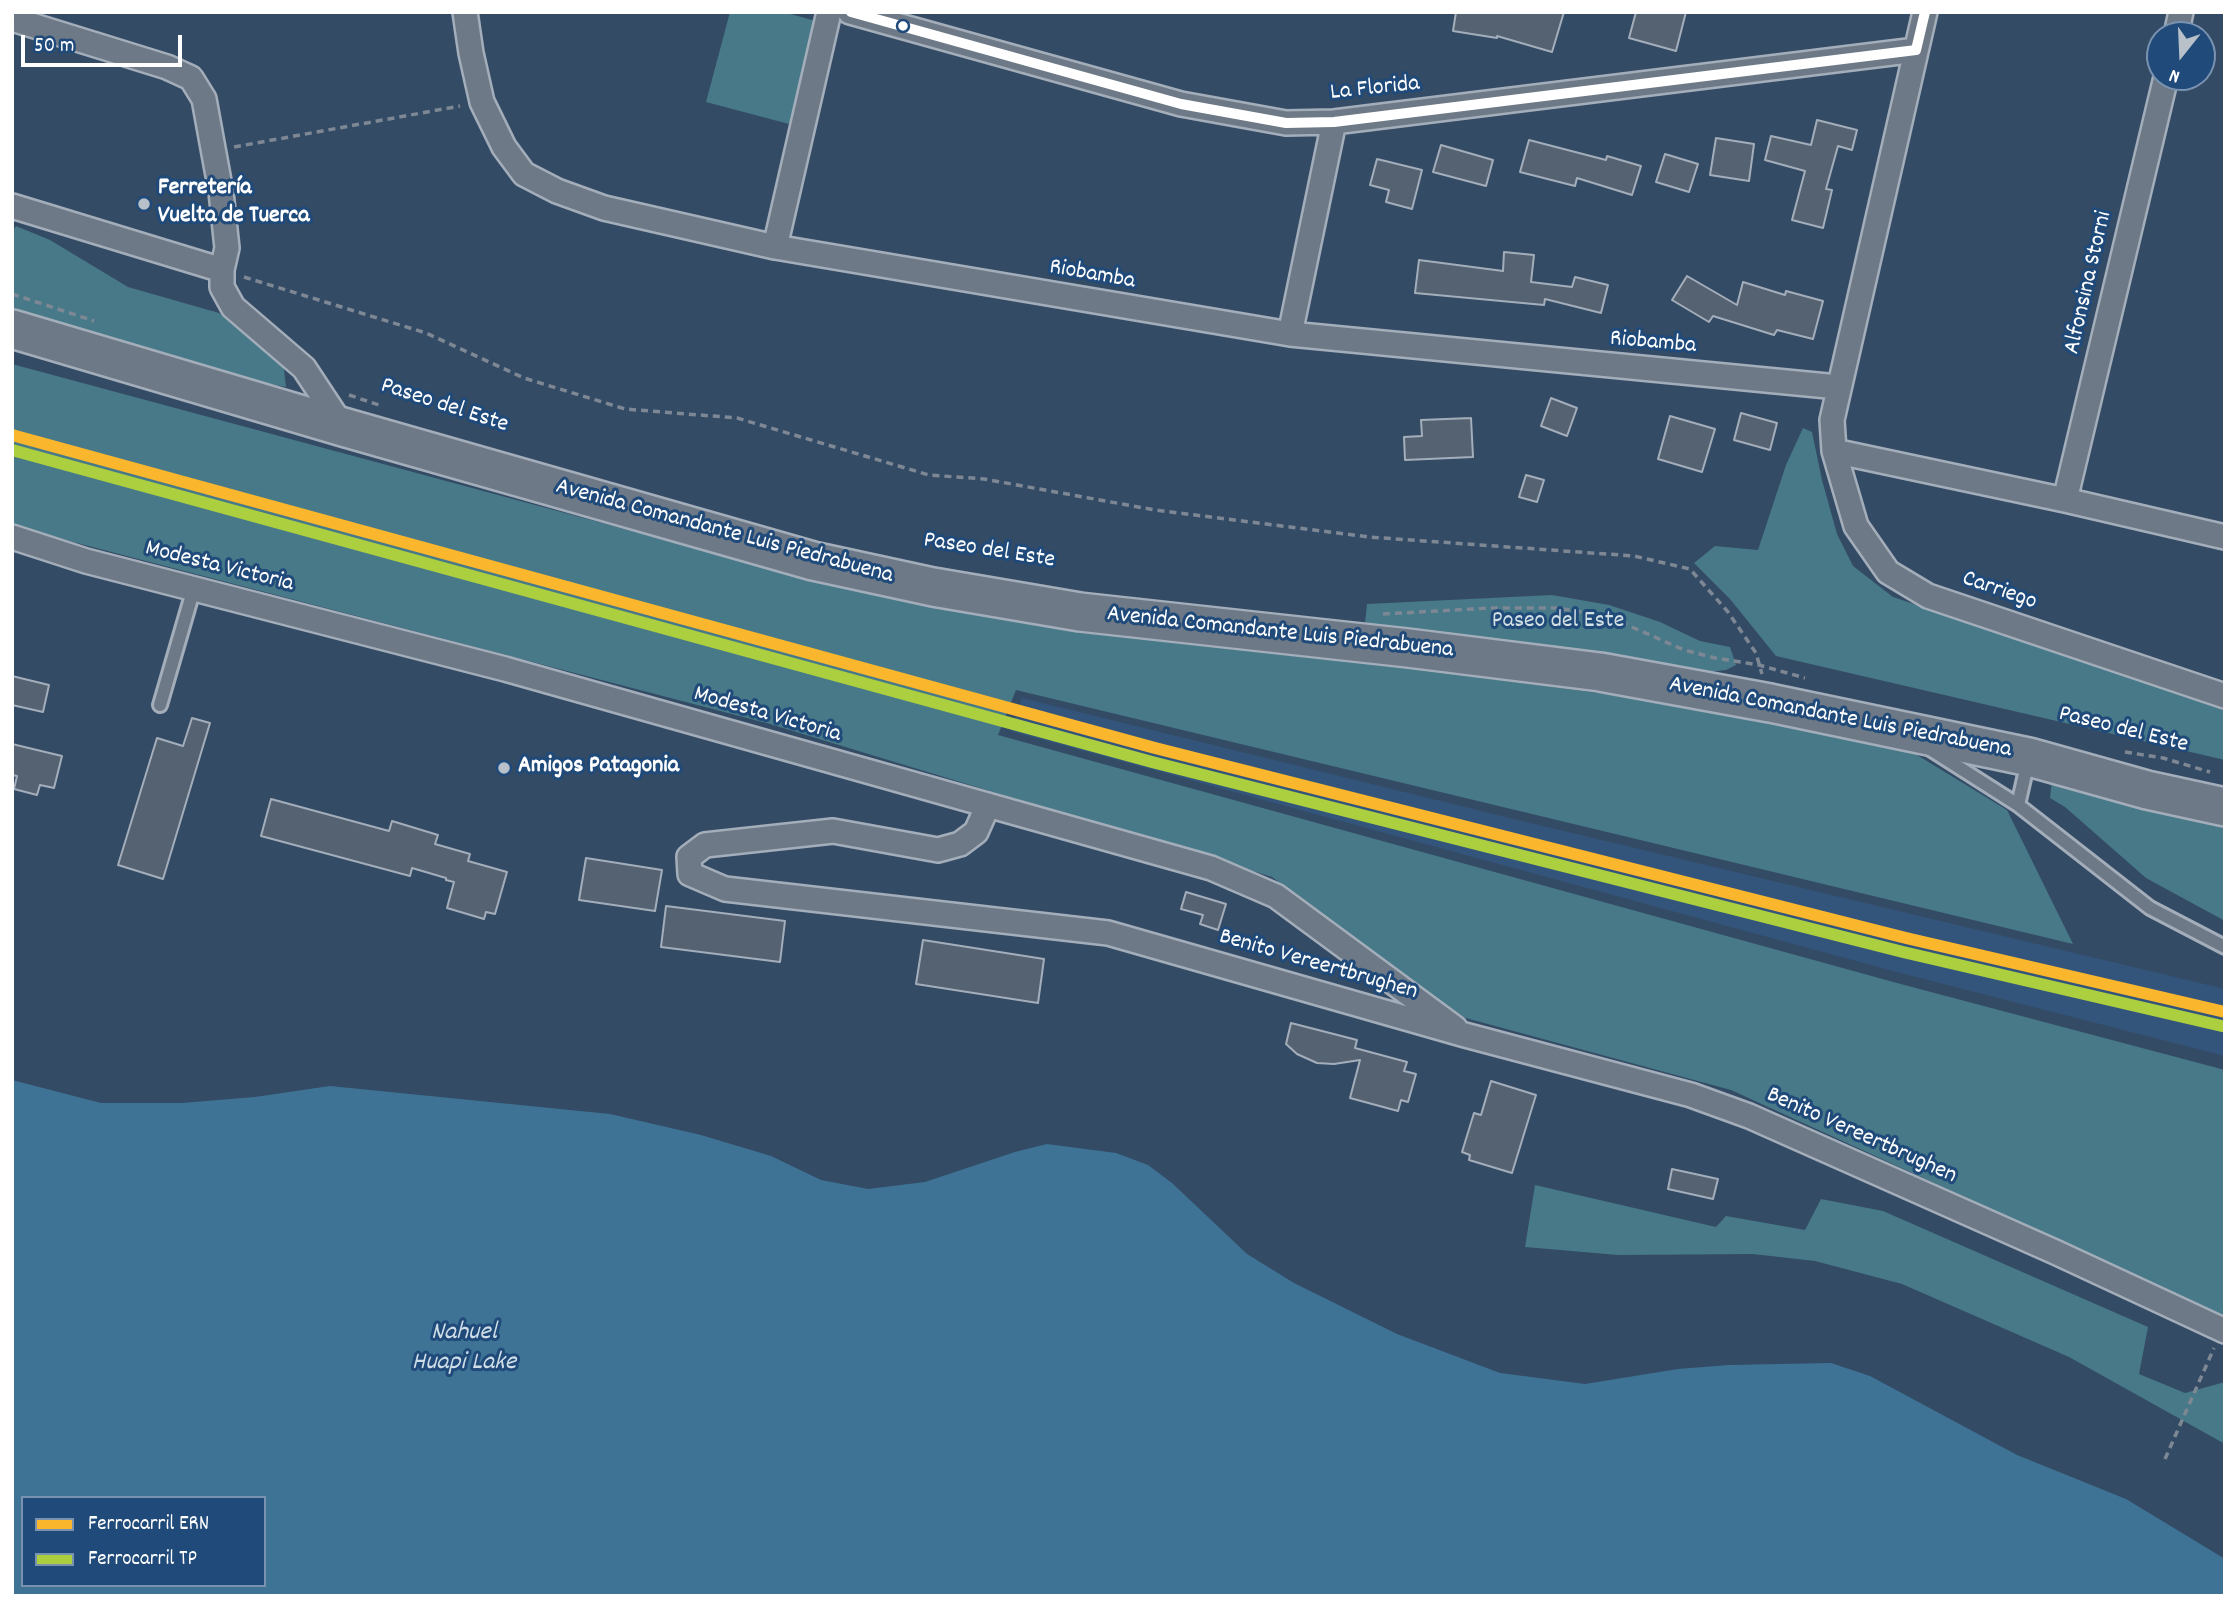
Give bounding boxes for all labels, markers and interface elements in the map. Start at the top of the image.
unlabelled marker [896,19,910,33]
scale bar [24,21,186,65]
north arrow [2146,21,2216,91]
text: 50 m [34,32,74,62]
text: N [2166,60,2184,89]
street label: La Florida [1329,71,1421,109]
place label: Ferretería Vuelta de Tuerca [158,176,309,232]
marker: Ferretería Vuelta de Tuerca [136,196,152,212]
street label: Alfonsina Storni [2060,209,2120,357]
street label: Riobamba [1047,254,1137,298]
street label: Riobamba [1609,326,1697,362]
street label: Paseo del Este [377,373,511,441]
street label: Avenida Comandante Luis Piedrabuena [552,474,896,592]
street label: Paseo del Este [921,527,1057,577]
street label: Modesta Victoria [142,536,296,600]
street label: Carriego [1958,566,2040,618]
street label: Avenida Comandante Luis Piedrabuena [1105,601,1455,667]
park label: Paseo del Este [1492,609,1624,637]
street label: Avenida Comandante Luis Piedrabuena [1666,672,2014,766]
street label: Modesta Victoria [690,681,844,751]
street label: Paseo del Este [2055,701,2191,761]
place label: Amigos Patagonia [518,754,679,782]
marker: Amigos Patagonia [496,760,512,776]
street label: Benito Vereertbrughen [1215,924,1421,1008]
street label: Benito Vereertbrughen [1761,1082,1961,1192]
water label: Nahuel Huapi Lake [412,1318,516,1380]
legend [21,1496,266,1587]
text: Ferrocarril ERN [88,1510,209,1540]
text: Ferrocarril TP [88,1545,197,1575]

